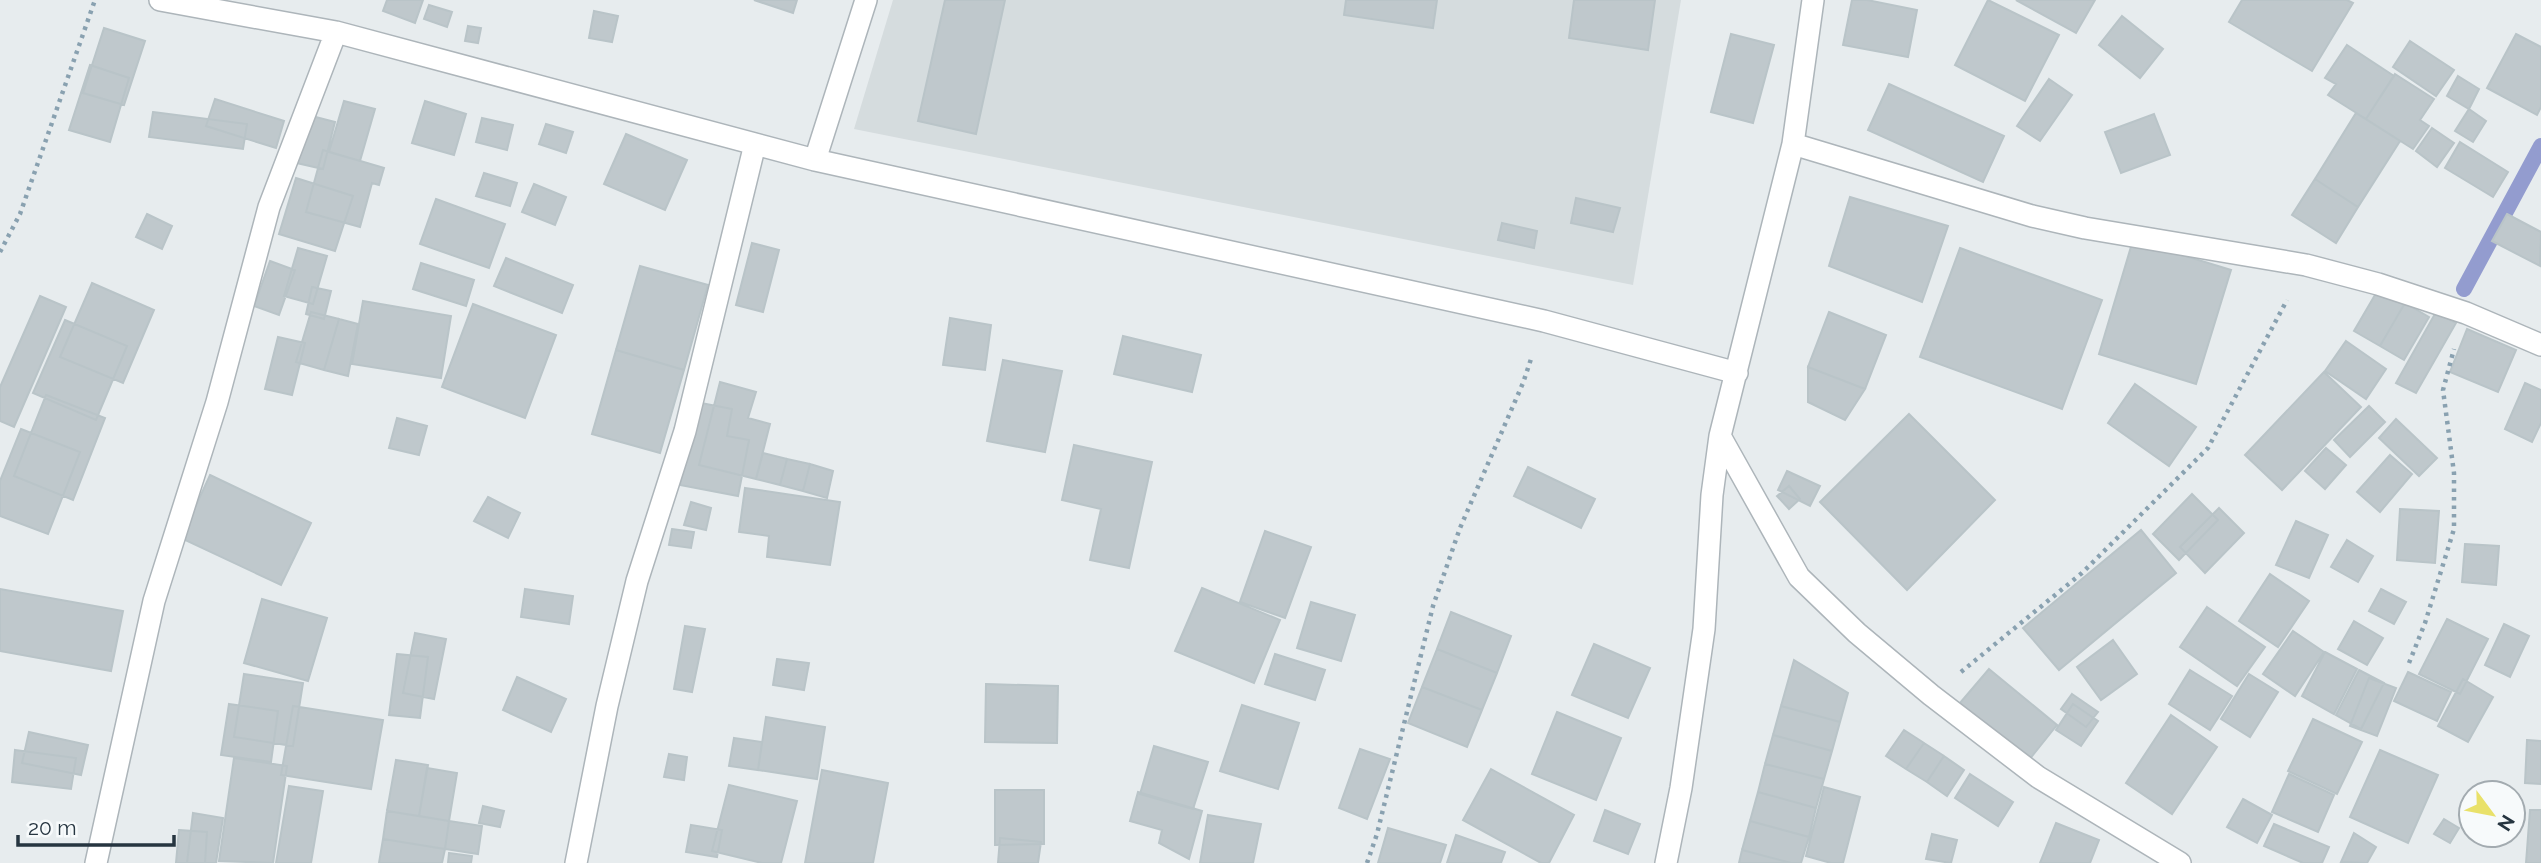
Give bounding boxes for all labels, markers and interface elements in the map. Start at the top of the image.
north arrow [2457,779,2527,849]
scale bar [18,804,173,848]
text: N [2493,811,2520,835]
text: 20 m [28,815,76,840]

